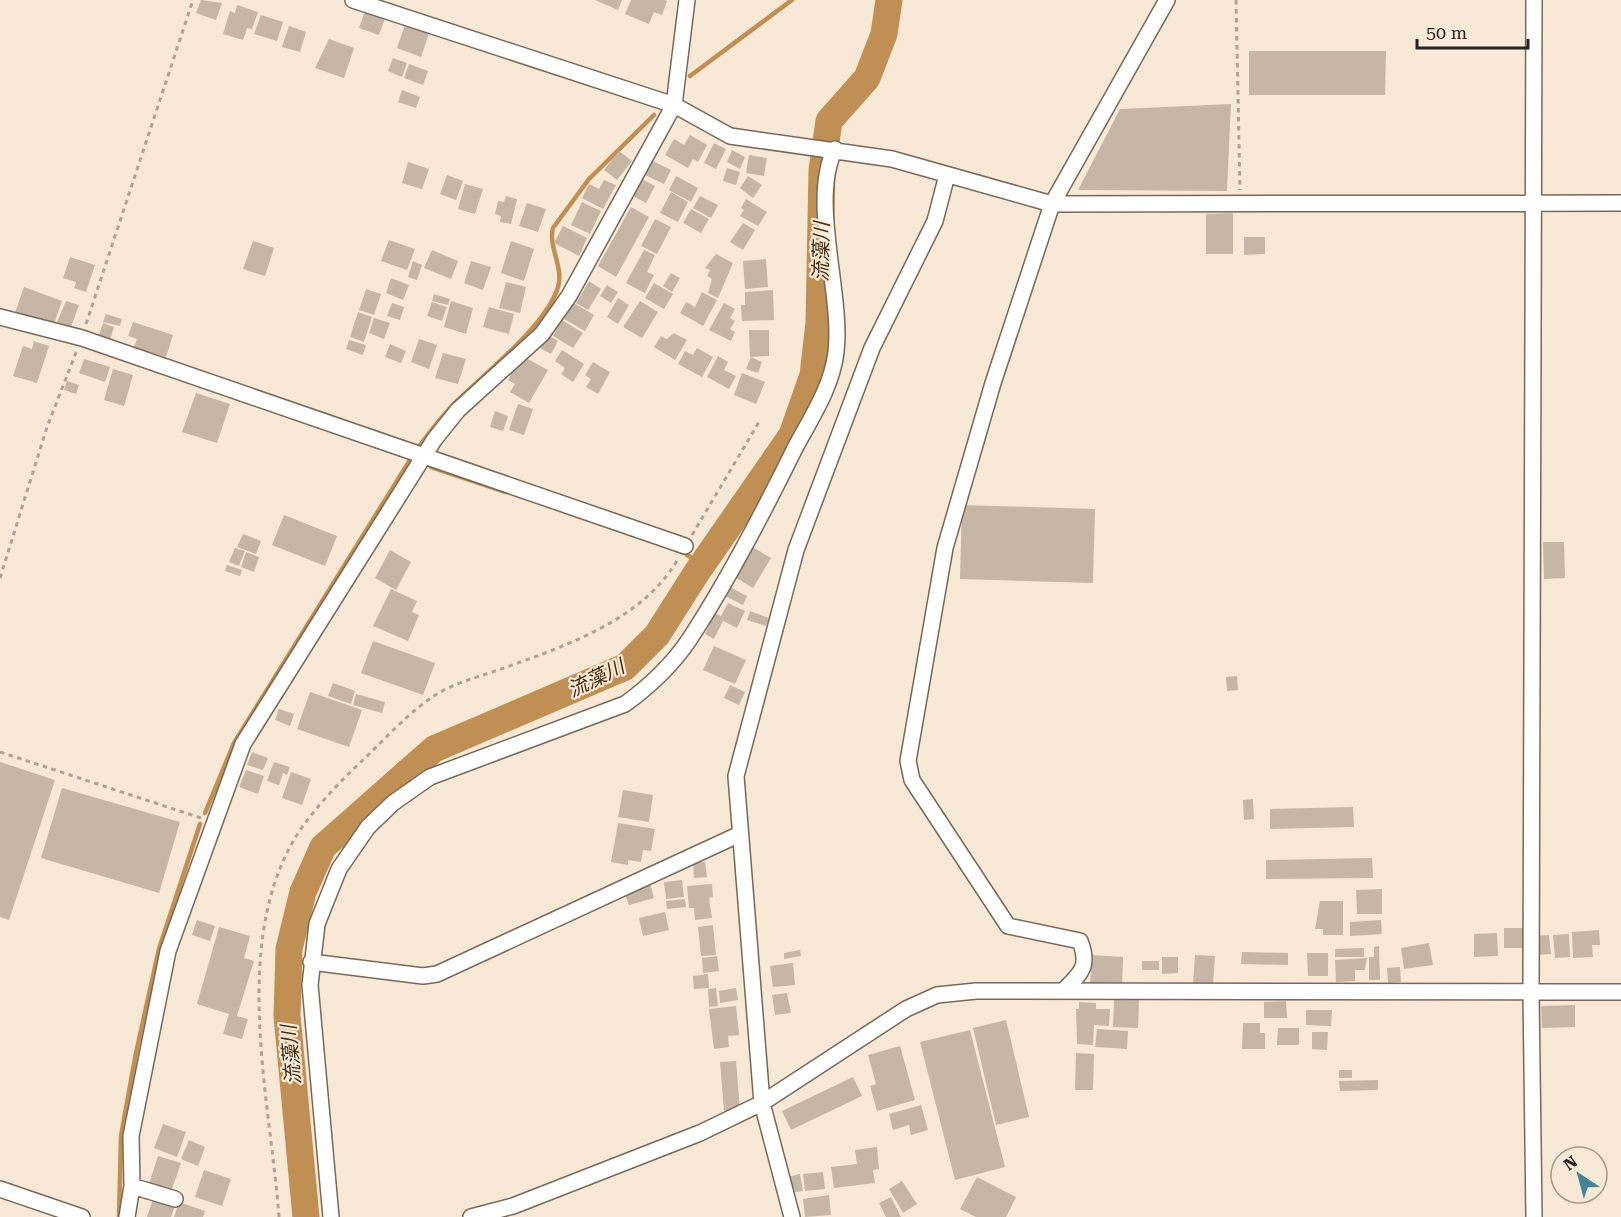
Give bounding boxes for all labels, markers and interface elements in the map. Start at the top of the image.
scale bar [1417,12,1528,50]
text: 50 m [1426,22,1467,43]
water label: 流藻川 [808,220,834,282]
water label: 流藻川 [564,653,630,702]
water label: 流藻川 [276,1022,306,1086]
north arrow [1549,1145,1609,1205]
text: N [1560,1152,1581,1175]

